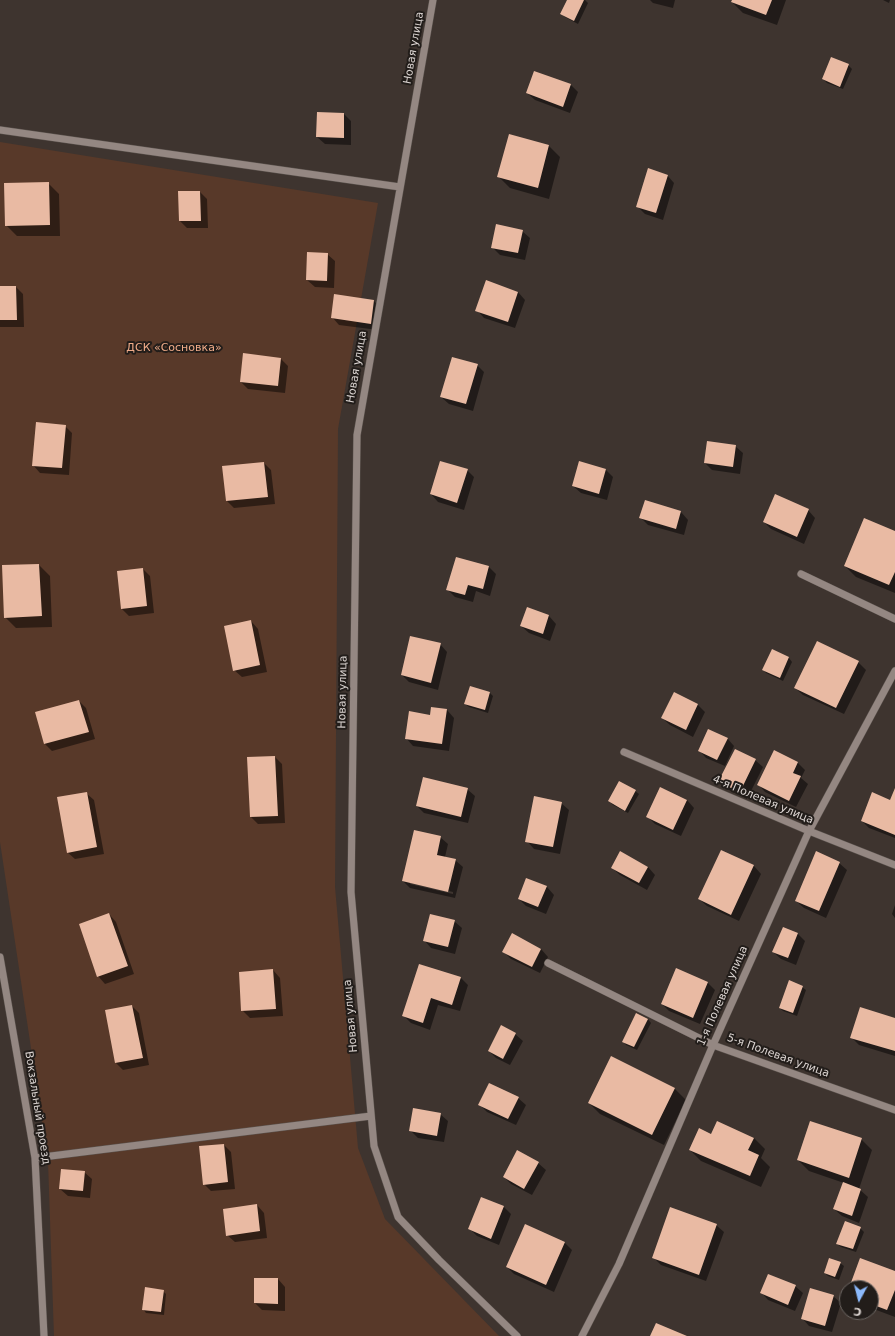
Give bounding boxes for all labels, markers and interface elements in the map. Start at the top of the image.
street label: Новая улица [401,11,427,85]
street label: Новая улица [344,330,370,404]
park label: ДСК «Сосновка» [126,341,222,355]
street label: Новая улица [336,655,350,729]
street label: 4-я Полевая улица [711,773,815,827]
street label: 1-я Полевая улица [695,944,751,1048]
street label: Новая улица [341,979,361,1053]
street label: 5-я Полевая улица [725,1031,831,1081]
street label: Вокзальный проезд [22,1050,52,1166]
north arrow [839,1280,879,1320]
text: С [853,1304,862,1318]

